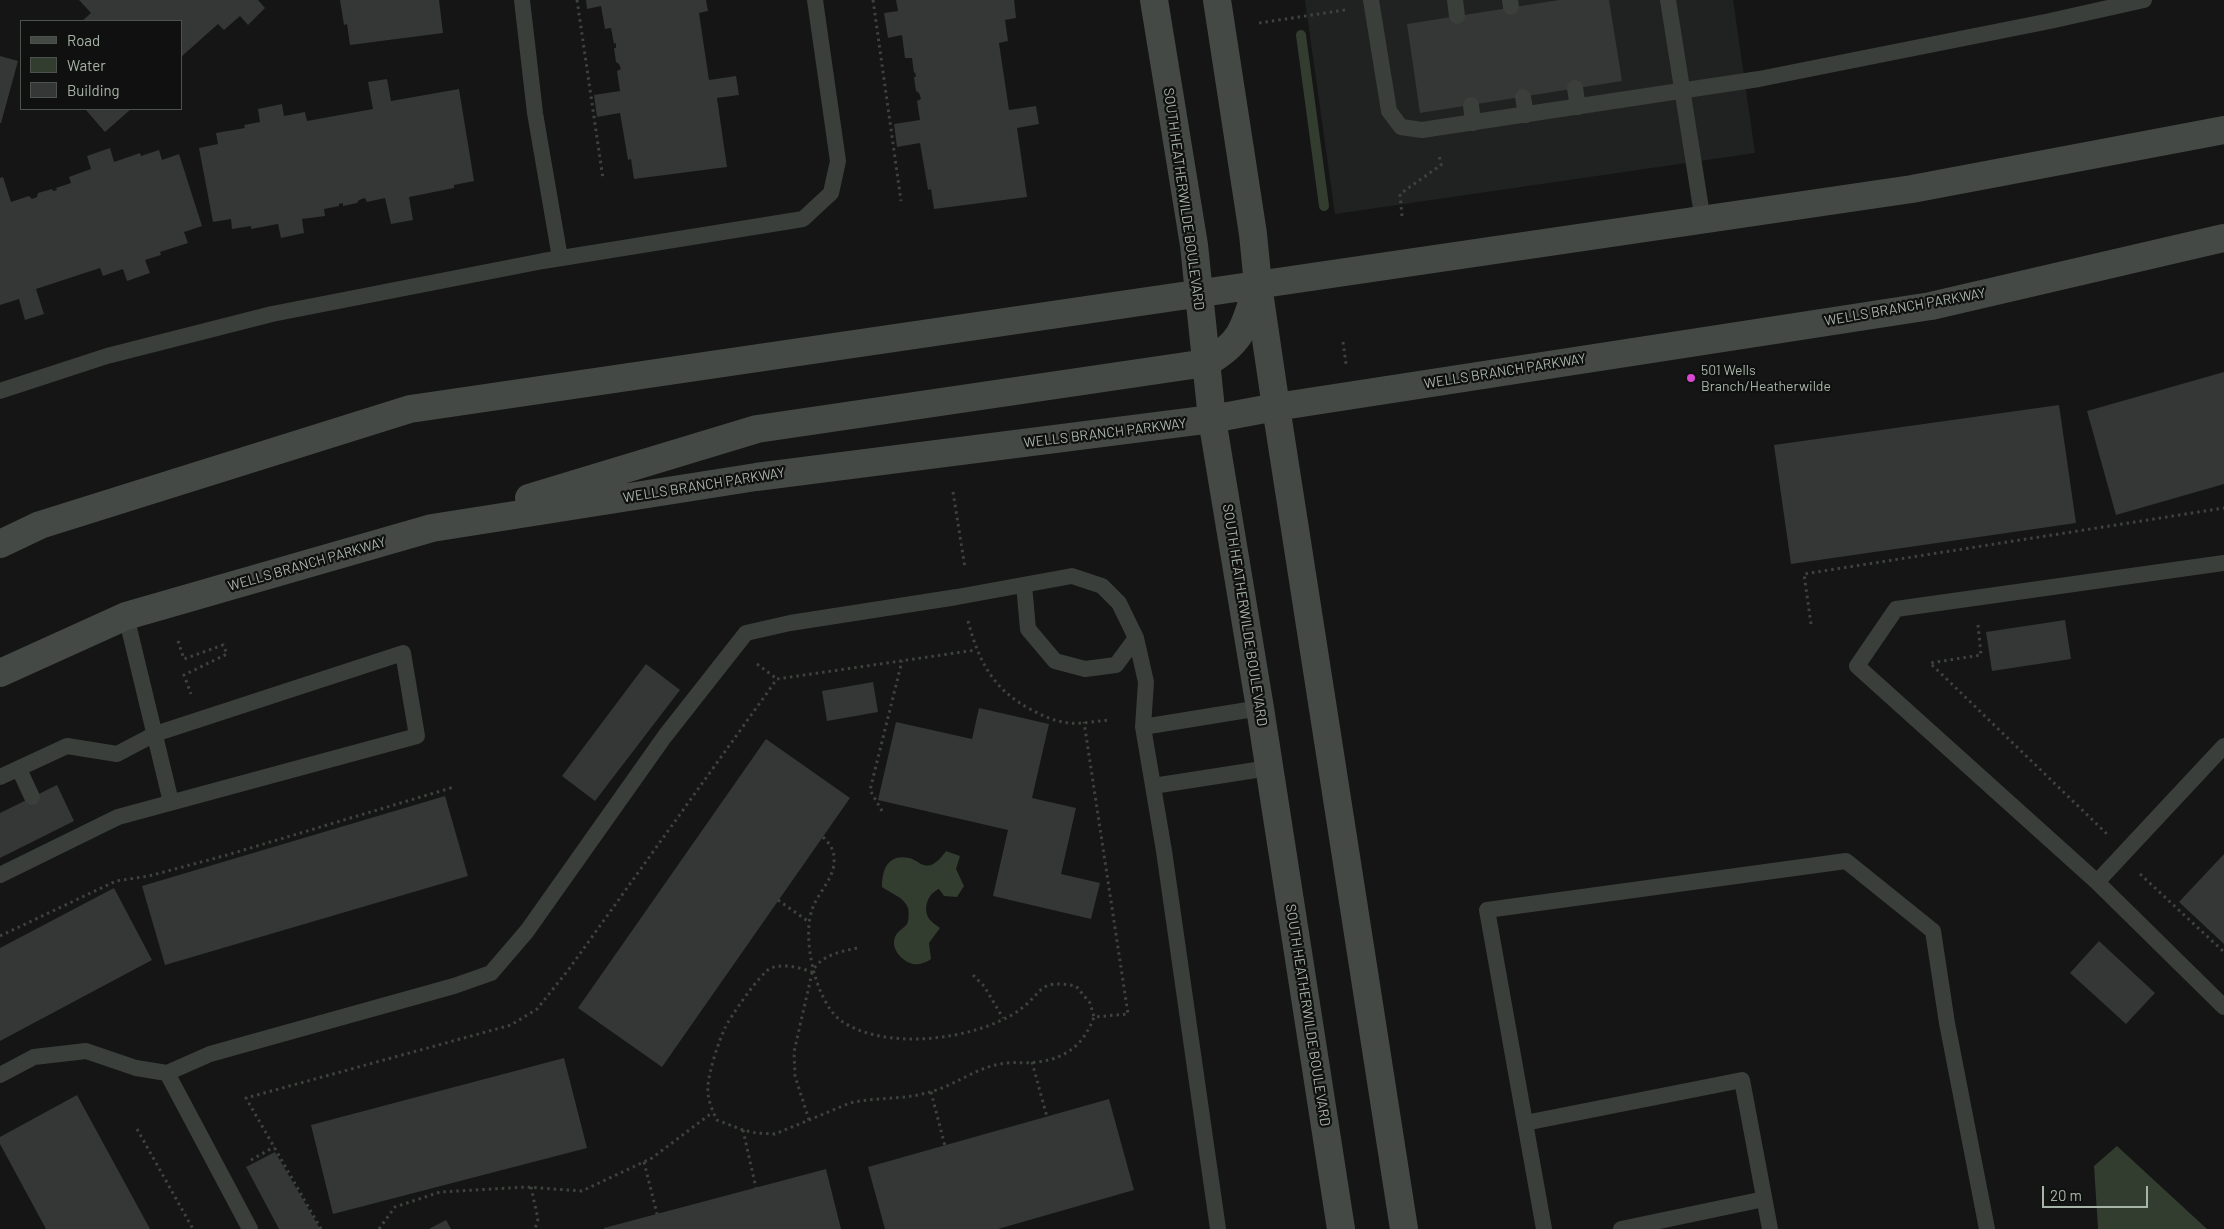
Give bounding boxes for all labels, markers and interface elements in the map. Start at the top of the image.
legend [20,20,182,110]
text: Road [67,31,100,49]
text: Water [67,56,106,74]
text: Building [67,81,120,99]
street label: SOUTH HEATHERWILDE BOULEVARD [1160,87,1208,311]
street label: WELLS BRANCH PARKWAY [1823,285,1987,329]
street label: WELLS BRANCH PARKWAY [1423,350,1587,392]
place label: 501 Wells Branch/Heatherwilde [1701,362,1831,394]
marker: 501 Wells Branch/Heatherwilde [1685,372,1697,384]
street label: WELLS BRANCH PARKWAY [1023,415,1187,451]
street label: WELLS BRANCH PARKWAY [622,464,786,506]
street label: SOUTH HEATHERWILDE BOULEVARD [1219,503,1271,727]
street label: WELLS BRANCH PARKWAY [226,533,388,595]
street label: SOUTH HEATHERWILDE BOULEVARD [1282,903,1334,1127]
scale bar [2044,1176,2150,1208]
text: 20 m [2050,1186,2082,1204]

